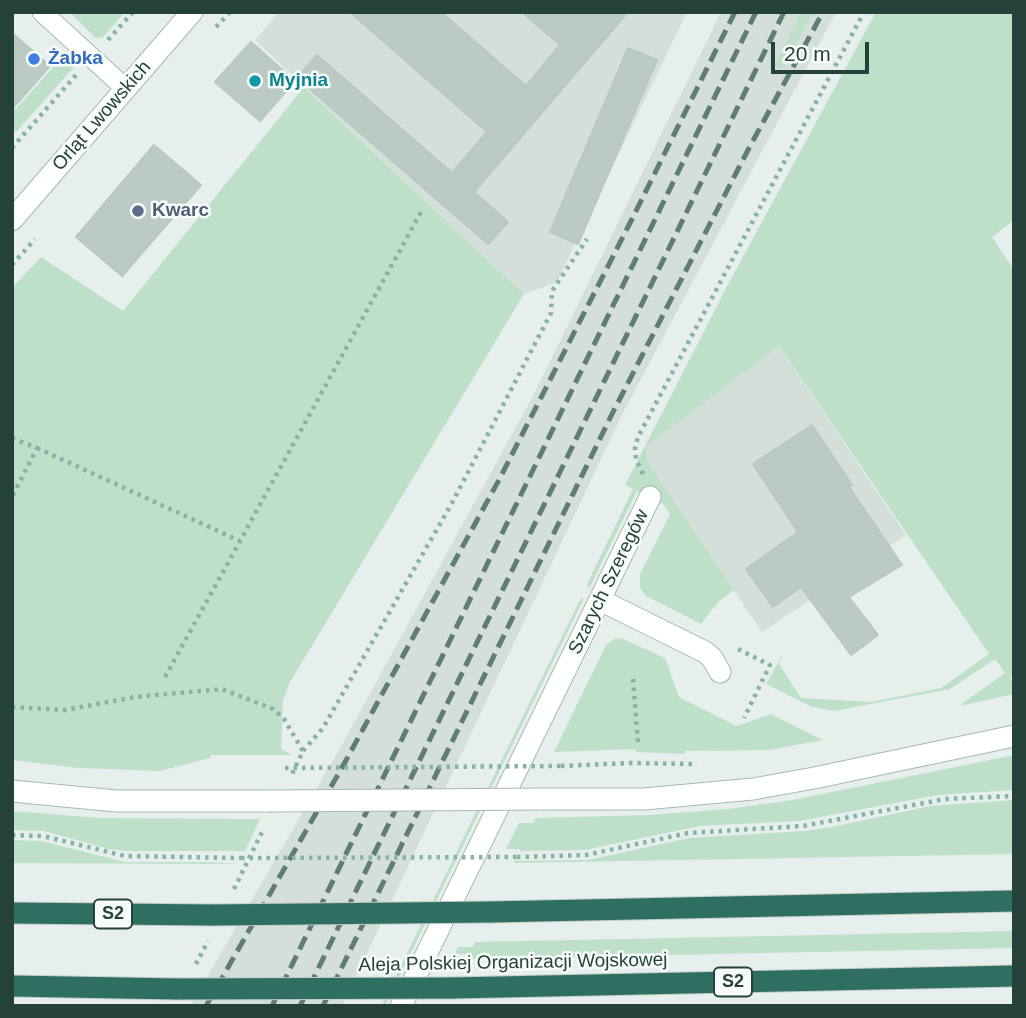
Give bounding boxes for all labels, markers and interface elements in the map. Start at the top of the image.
scale bar [774,28,872,72]
text: 20 m [784,42,831,65]
place label: Żabka [48,48,103,70]
marker: Żabka [26,51,42,67]
street label: Orląt Lwowskich [48,56,156,176]
place label: Myjnia [269,70,328,92]
marker: Myjnia [247,73,263,89]
place label: Kwarc [152,200,209,222]
marker: Kwarc [130,203,146,219]
street label: Szarych Szeregów [564,506,654,658]
road number: S2 [94,900,132,929]
street label: Aleja Polskiej Organizacji Wojskowej [358,949,668,977]
road number: S2 [714,967,752,996]

